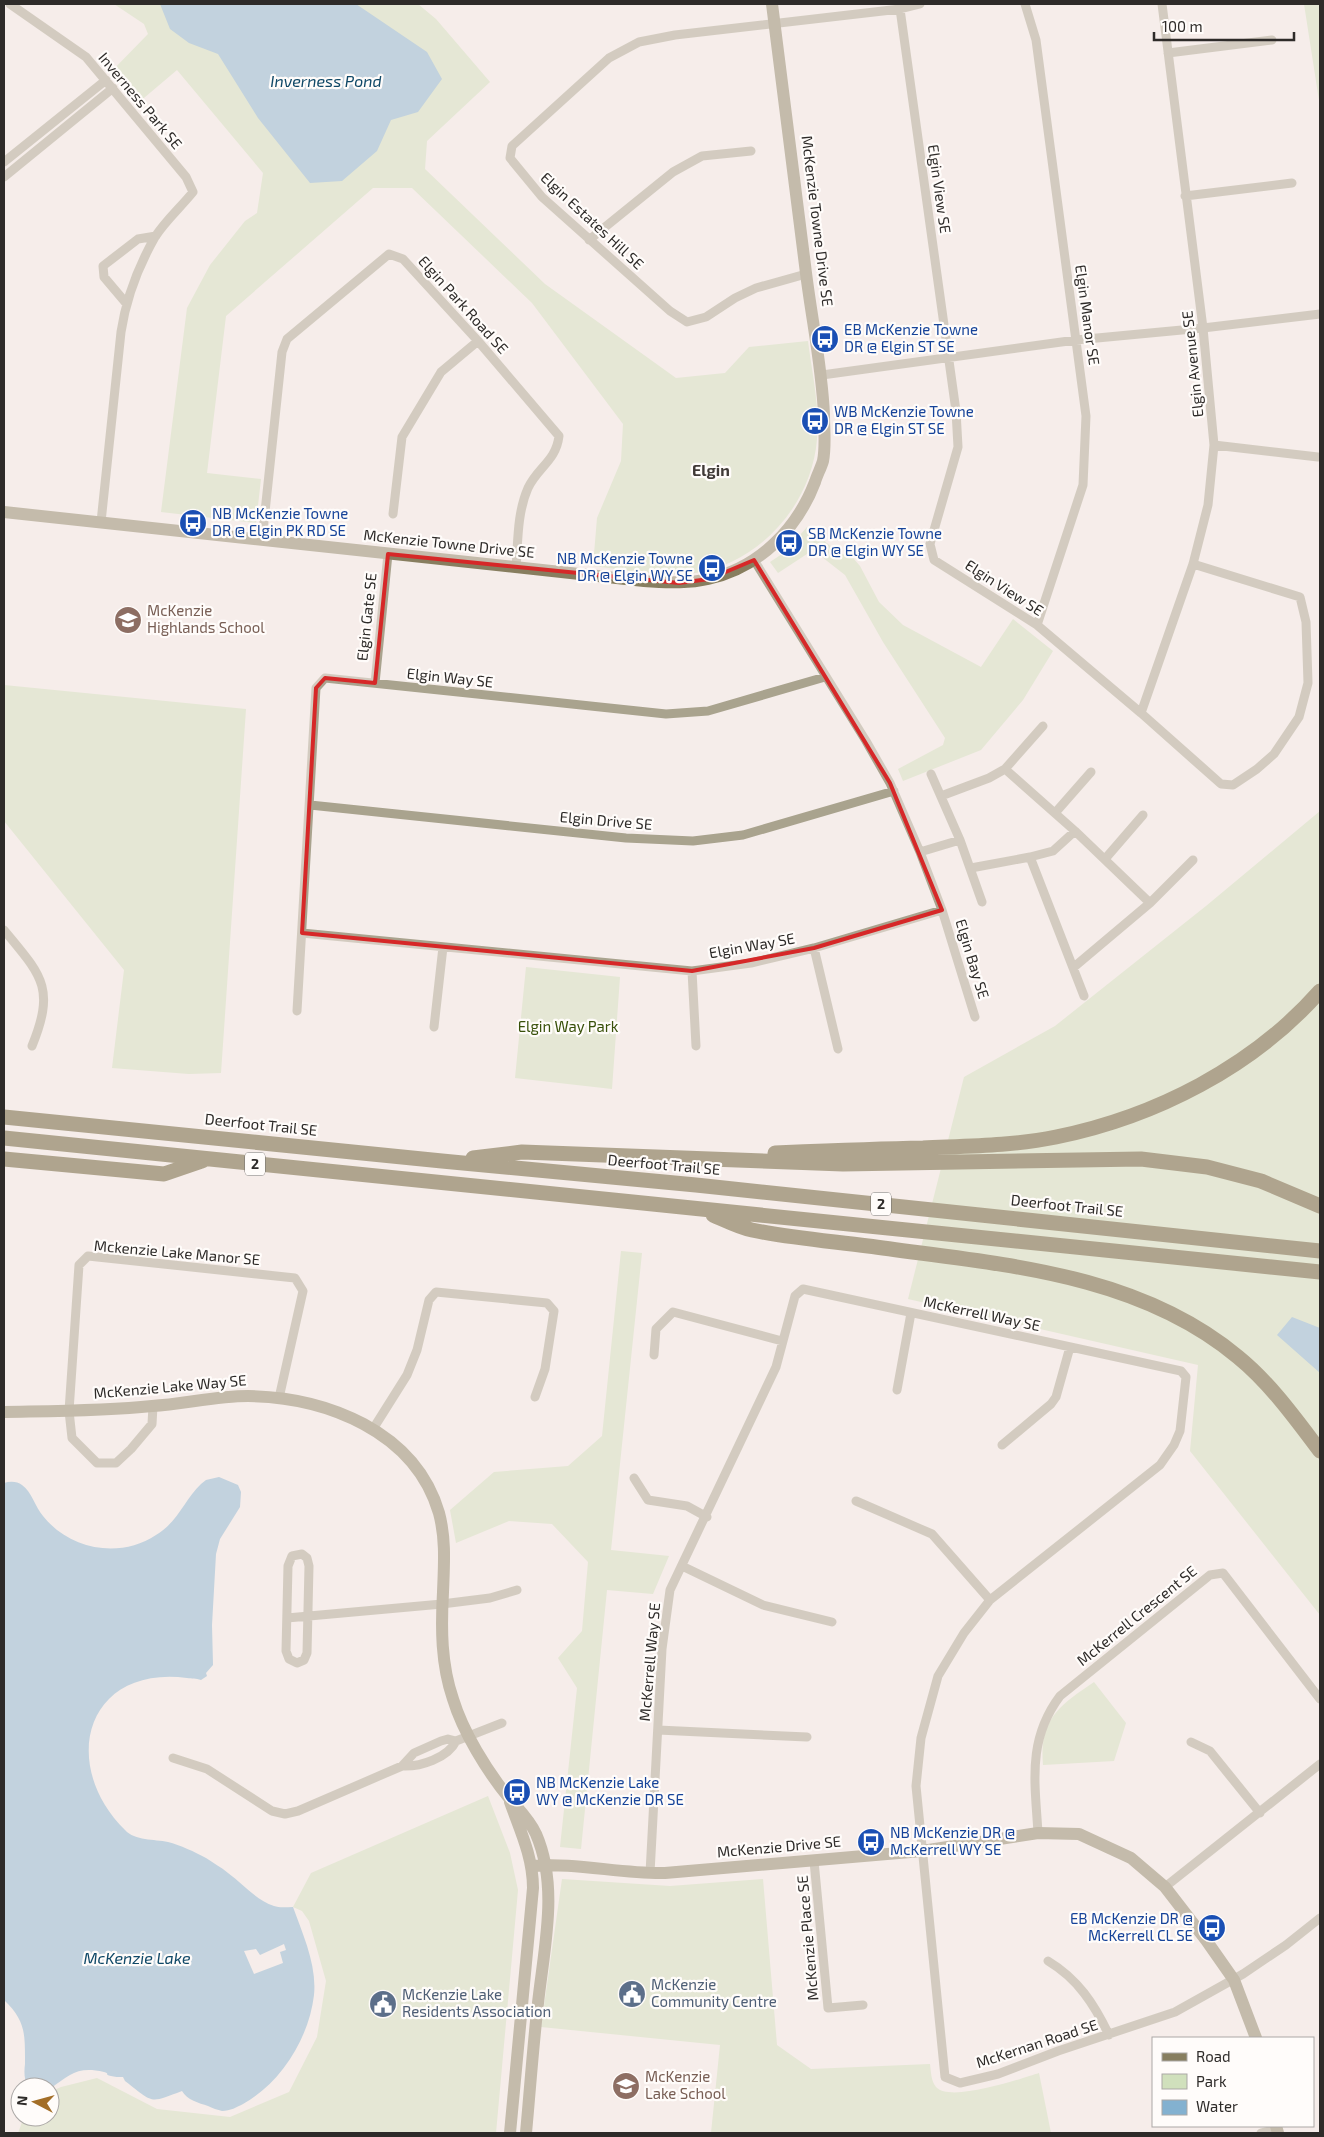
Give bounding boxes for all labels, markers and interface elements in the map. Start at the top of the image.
scale bar [1154,10,1294,42]
text: 100 m [1162,17,1203,35]
street label: Inverness Park SE [95,48,186,152]
water label: Inverness Pond [270,71,382,90]
street label: McKenzie Towne Drive SE [799,134,837,307]
street label: Elgin View SE [925,143,955,235]
street label: Elgin Estates Hill SE [537,168,648,273]
street label: Elgin Park Road SE [415,252,512,357]
street label: Elgin Manor SE [1072,263,1104,366]
street label: Elgin Avenue SE [1177,310,1207,418]
place label: EB McKenzie Towne DR @ Elgin ST SE [844,320,978,355]
bus stop icon: EB McKenzie Towne DR @ Elgin ST SE [810,324,840,354]
place label: WB McKenzie Towne DR @ Elgin ST SE [834,402,974,437]
bus stop icon: WB McKenzie Towne DR @ Elgin ST SE [800,406,830,436]
district label: Elgin [692,460,730,479]
place label: NB McKenzie Towne DR @ Elgin PK RD SE [212,504,348,539]
bus stop icon: NB McKenzie Towne DR @ Elgin PK RD SE [178,508,208,538]
place label: SB McKenzie Towne DR @ Elgin WY SE [808,524,942,559]
street label: McKenzie Towne Drive SE [363,525,536,561]
bus stop icon: SB McKenzie Towne DR @ Elgin WY SE [774,528,804,558]
place label: NB McKenzie Towne DR @ Elgin WY SE [557,549,693,584]
bus stop icon: NB McKenzie Towne DR @ Elgin WY SE [697,553,727,583]
street label: Elgin View SE [962,555,1047,619]
street label: Elgin Gate SE [352,572,380,662]
place label: McKenzie Highlands School [147,601,265,636]
school or university icon: McKenzie Highlands School [113,605,143,635]
street label: Elgin Way SE [406,664,494,690]
street label: Elgin Drive SE [559,807,653,833]
street label: Elgin Bay SE [952,917,994,1001]
street label: Elgin Way SE [707,929,796,961]
park label: Elgin Way Park [518,1017,619,1035]
street label: Deerfoot Trail SE [204,1109,318,1139]
street label: Deerfoot Trail SE [607,1150,721,1178]
road number: 2 [245,1152,265,1176]
street label: Deerfoot Trail SE [1010,1190,1124,1220]
road number: 2 [871,1192,891,1216]
street label: Mckenzie Lake Manor SE [93,1236,261,1268]
street label: McKerrell Way SE [922,1292,1042,1334]
street label: McKenzie Lake Way SE [93,1370,247,1402]
street label: McKerrell Crescent SE [1073,1561,1200,1669]
street label: McKerrell Way SE [635,1602,663,1722]
place label: NB McKenzie Lake WY @ McKenzie DR SE [536,1773,684,1808]
bus stop icon: NB McKenzie Lake WY @ McKenzie DR SE [502,1777,532,1807]
place label: NB McKenzie DR @ McKerrell WY SE [890,1823,1015,1858]
bus stop icon: NB McKenzie DR @ McKerrell WY SE [856,1827,886,1857]
street label: McKenzie Drive SE [716,1832,842,1860]
street label: McKenzie Place SE [793,1875,821,2001]
place label: EB McKenzie DR @ McKerrell CL SE [1070,1909,1193,1944]
bus stop icon: EB McKenzie DR @ McKerrell CL SE [1197,1913,1227,1943]
water label: McKenzie Lake [83,1948,191,1967]
place label: McKenzie Community Centre [651,1975,777,2010]
public building icon: McKenzie Community Centre [617,1979,647,2009]
place label: McKenzie Lake Residents Association [402,1985,551,2020]
public building icon: McKenzie Lake Residents Association [368,1989,398,2019]
street label: McKernan Road SE [974,2015,1100,2071]
legend [1152,2037,1314,2127]
text: Road [1196,2047,1231,2065]
place label: McKenzie Lake School [645,2067,726,2102]
school or university icon: McKenzie Lake School [611,2071,641,2101]
text: Park [1196,2072,1227,2090]
north arrow [10,2077,60,2127]
text: N [13,2095,31,2107]
text: Water [1196,2097,1238,2115]

